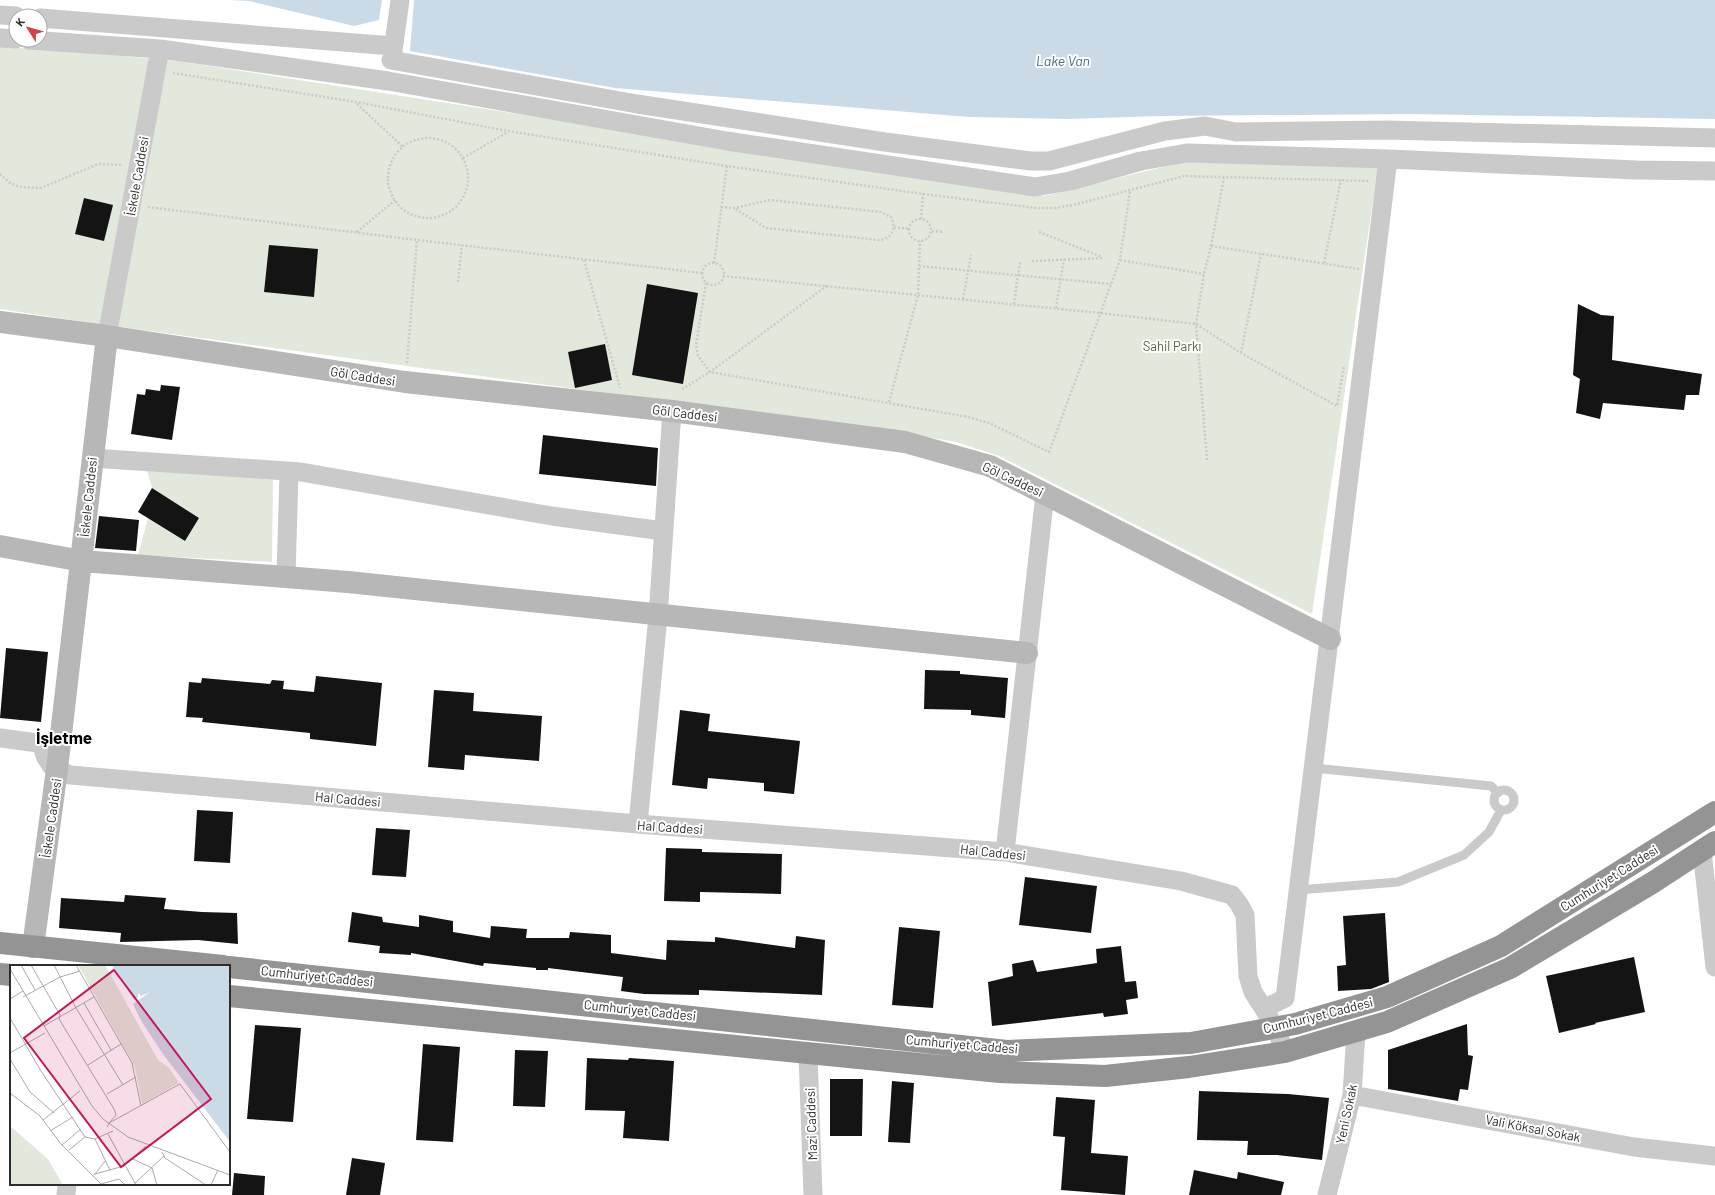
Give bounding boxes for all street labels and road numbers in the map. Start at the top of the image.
street label: İskele Caddesi [122,135,152,217]
street label: Göl Caddesi [329,363,397,389]
street label: Göl Caddesi [651,401,719,425]
street label: İskele Caddesi [76,456,100,538]
street label: Göl Caddesi [980,458,1046,500]
street label: İskele Caddesi [37,777,65,859]
street label: Hal Caddesi [315,788,381,810]
street label: Hal Caddesi [637,817,703,837]
street label: Hal Caddesi [959,841,1027,863]
street label: Cumhuriyet Caddesi [1557,841,1661,915]
street label: Cumhuriyet Caddesi [260,962,374,990]
street label: Cumhuriyet Caddesi [1261,994,1375,1036]
street label: Cumhuriyet Caddesi [583,996,697,1024]
street label: Cumhuriyet Caddesi [905,1031,1019,1057]
street label: Yeni Sokak [1332,1082,1360,1145]
street label: Mazi Caddesi [802,1087,820,1161]
street label: Vali Köksal Sokak [1484,1111,1582,1145]

